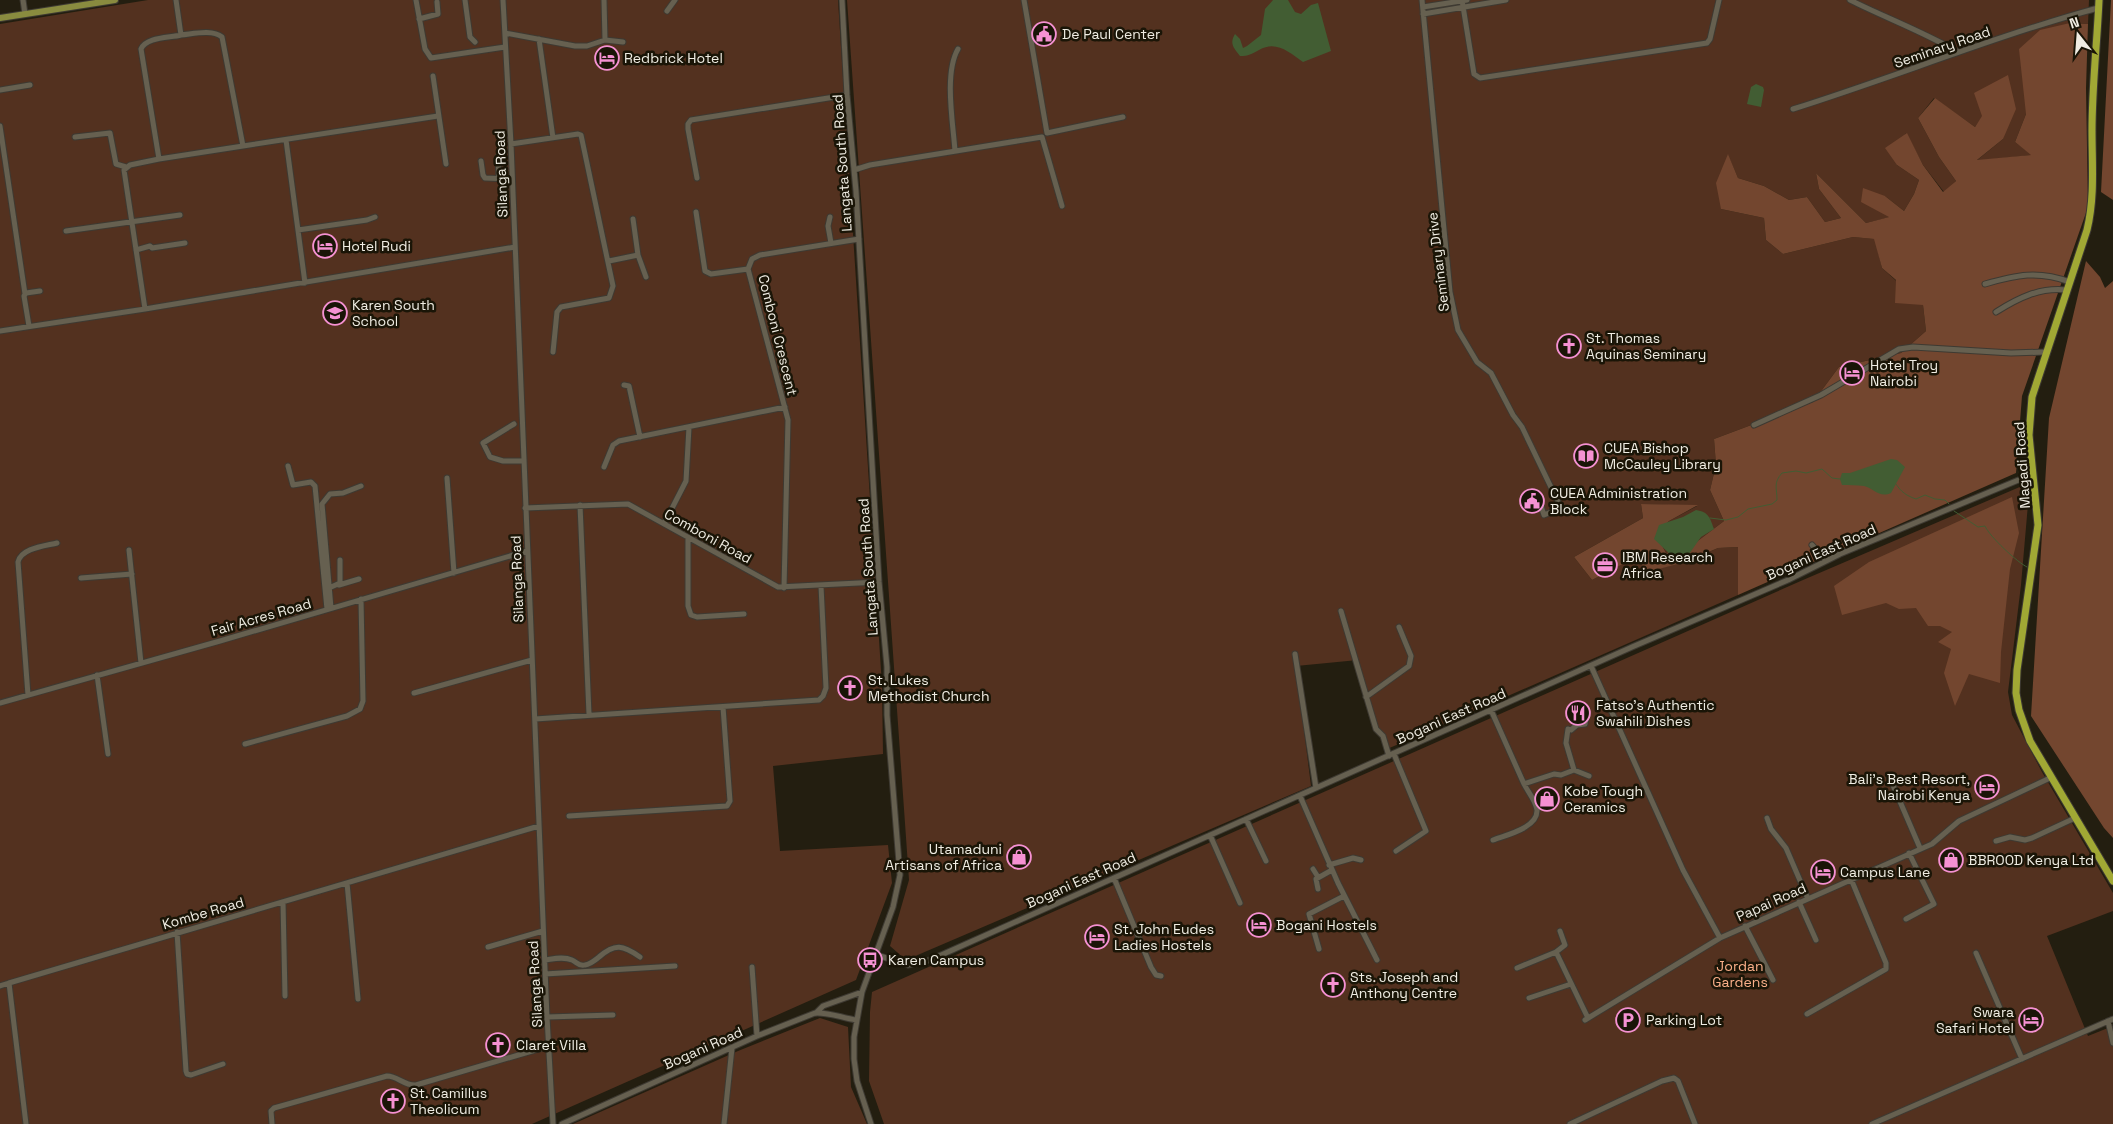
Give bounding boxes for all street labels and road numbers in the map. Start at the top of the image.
street label: Seminary Road [1891,22,1993,72]
street label: Langata South Road [828,94,856,232]
street label: Silanga Road [490,130,512,218]
street label: Seminary Drive [1423,211,1453,313]
street label: Comboni Crescent [754,273,802,397]
street label: Magadi Road [2010,421,2034,509]
street label: Langata South Road [854,498,882,636]
street label: Comboni Road [661,505,755,567]
street label: Bogani East Road [1763,520,1879,584]
street label: Silanga Road [506,535,528,623]
street label: Fair Acres Road [209,594,313,640]
street label: Bogani East Road [1393,684,1509,748]
street label: Bogani East Road [1023,848,1139,912]
street label: Papai Road [1733,879,1809,925]
street label: Kombe Road [160,893,246,933]
street label: Silanga Road [524,940,546,1028]
street label: Bogani Road [661,1023,745,1073]

